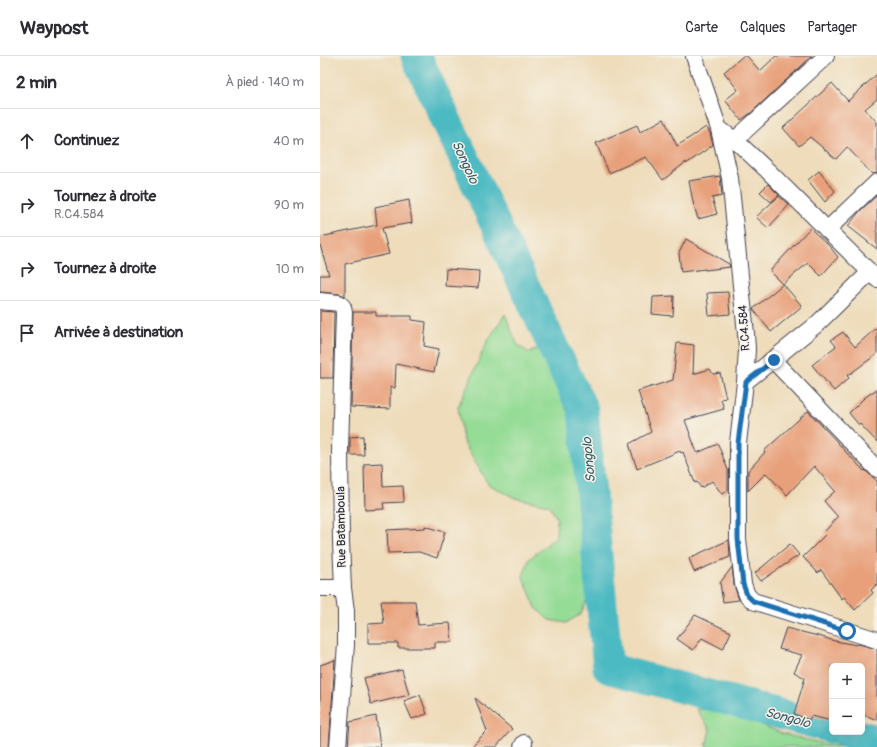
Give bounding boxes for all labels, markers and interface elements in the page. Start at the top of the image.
text: Waypost [20,16,89,40]
text: Carte [685,19,718,36]
text: Calques [740,19,785,36]
text: Partager [807,19,857,36]
text: 2 min [16,72,57,93]
text: À pied · 140 m [225,74,304,90]
icon: ahead [16,130,38,152]
text: Continuez [54,131,119,150]
text: 40 m [273,133,304,149]
water label: Songolo [448,138,482,187]
text: Tournez à droite [54,187,156,206]
icon: right [16,194,38,216]
text: 90 m [274,197,304,213]
text: R.C4.584 [54,206,104,222]
icon: right [16,258,38,280]
text: Tournez à droite [54,259,156,278]
text: 10 m [276,261,304,277]
street label: R.C4.584 [735,304,754,351]
icon: arrive [16,322,38,344]
text: Arrivée à destination [54,323,183,342]
route end [765,351,783,369]
water label: Songolo [579,436,599,483]
street label: Rue Batamboula [333,486,350,568]
route start [838,622,856,640]
map controls [829,663,865,735]
button: + [829,663,865,699]
button: − [829,699,865,735]
water label: Songolo [764,704,813,732]

